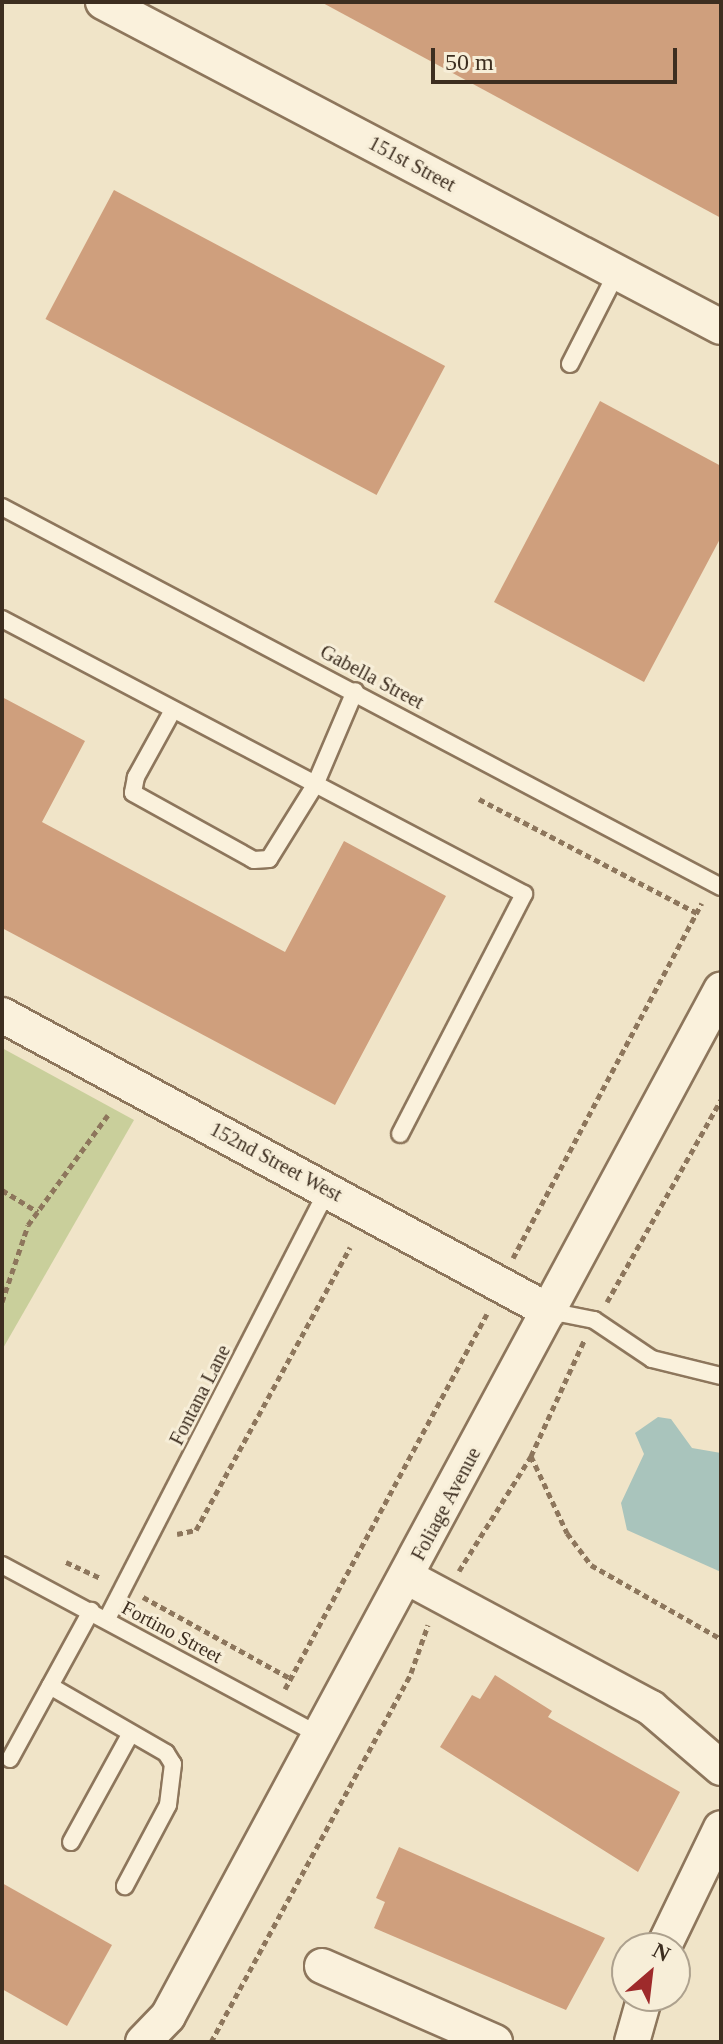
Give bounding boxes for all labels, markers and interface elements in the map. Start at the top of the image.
scale bar [435,32,681,82]
text: 50 m [445,49,494,75]
street label: 151st Street [364,131,460,197]
street label: Gabella Street [316,640,428,714]
street label: 152nd Street West [206,1117,346,1207]
street label: Fontana Lane [164,1341,236,1449]
street label: Foliage Avenue [406,1443,486,1565]
street label: Fortino Street [118,1595,226,1669]
north arrow [611,1932,691,2012]
text: N [649,1937,674,1967]

